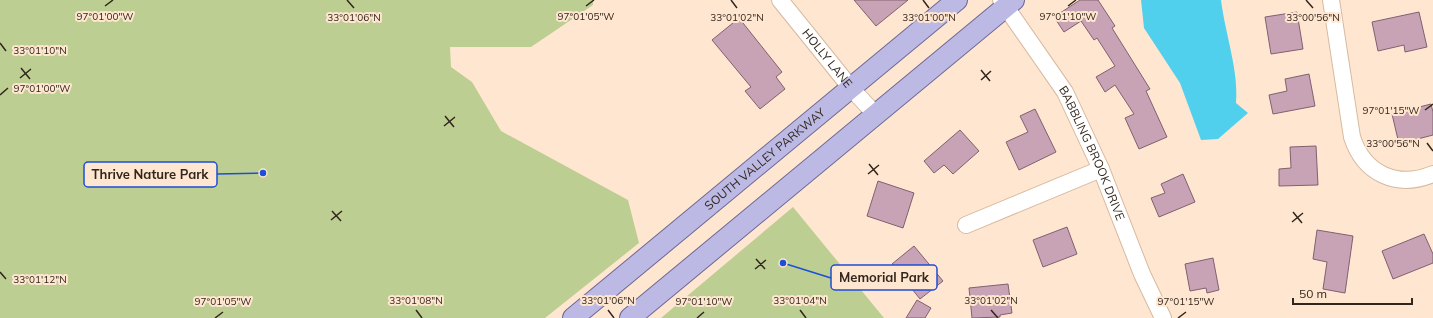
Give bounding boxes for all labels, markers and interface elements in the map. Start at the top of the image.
text: 97°01'00"W [77,10,133,23]
text: 97°01'05"W [558,10,614,23]
text: 97°01'10"W [1040,10,1096,23]
text: 33°01'06"N [327,11,381,24]
text: 33°01'02"N [710,11,764,24]
text: 33°01'00"N [902,11,956,24]
text: 33°00'56"N [1286,11,1340,24]
street label: HOLLY LANE [799,25,856,91]
text: 33°01'10"N [13,44,67,57]
text: 97°01'00"W [14,82,70,95]
street label: BABBLING BROOK DRIVE [1056,83,1128,222]
street label: SOUTH VALLEY PARKWAY [701,104,828,213]
text: 97°01'15"W [1363,104,1419,117]
text: 33°00'56"N [1366,137,1420,150]
callout: Thrive Nature Park [84,162,217,187]
text: Thrive Nature Park [92,166,209,182]
callout: Memorial Park [831,265,937,290]
text: Memorial Park [839,269,930,285]
text: 33°01'12"N [13,273,67,286]
scale bar [1293,280,1412,306]
text: 50 m [1299,286,1327,301]
text: 33°01'08"N [389,294,443,307]
text: 33°01'06"N [581,294,635,307]
text: 33°01'04"N [773,294,827,307]
text: 33°01'02"N [964,294,1018,307]
text: 97°01'05"W [195,295,251,308]
text: 97°01'10"W [676,295,732,308]
text: 97°01'15"W [1158,295,1214,308]

